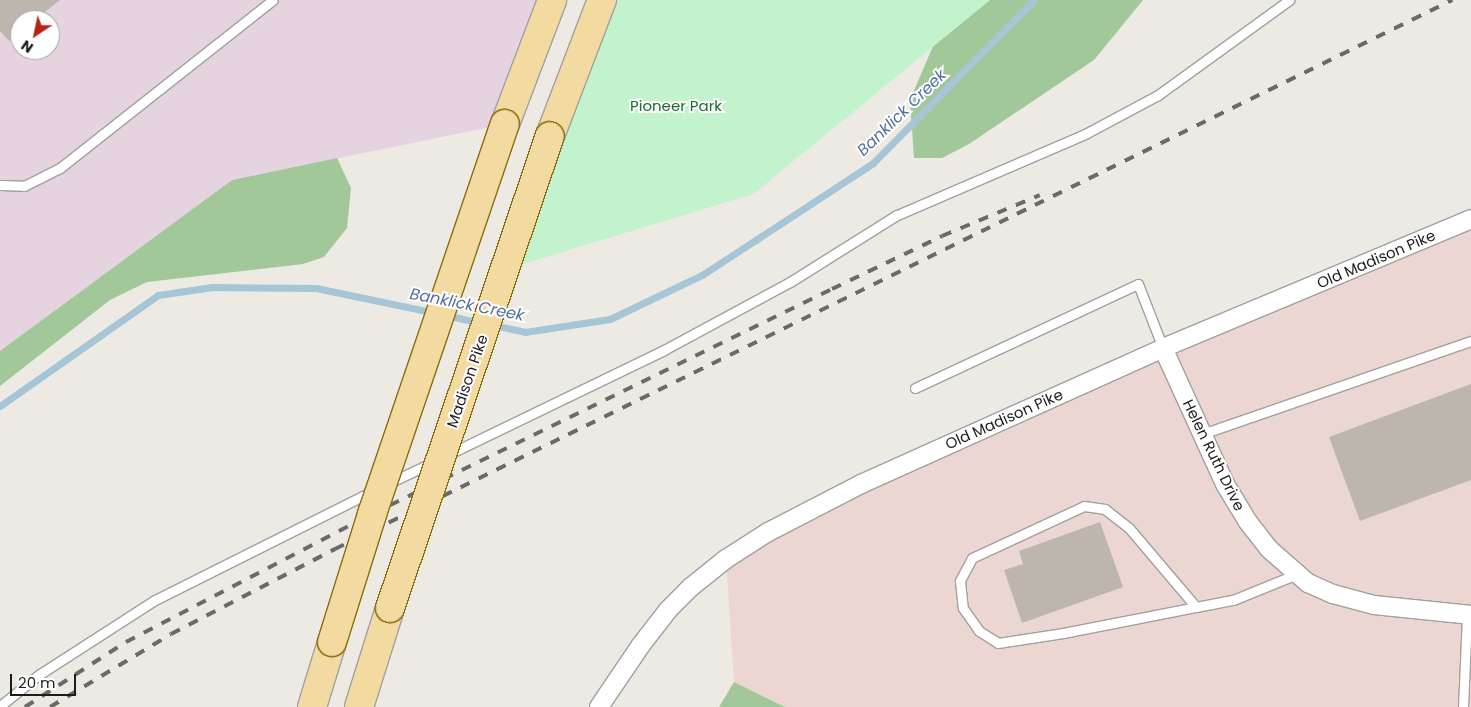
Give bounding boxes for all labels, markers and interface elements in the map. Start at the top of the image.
north arrow [10,10,60,60]
text: N [17,35,37,58]
water label: Banklick Creek [854,66,950,160]
park label: Pioneer Park [630,97,722,115]
street label: Old Madison Pike [1314,226,1438,292]
water label: Banklick Creek [408,285,526,325]
street label: Madison Pike [443,332,491,430]
street label: Old Madison Pike [942,385,1066,453]
street label: Helen Ruth Drive [1179,396,1249,514]
scale bar [12,664,79,696]
text: 20 m [18,672,56,693]

